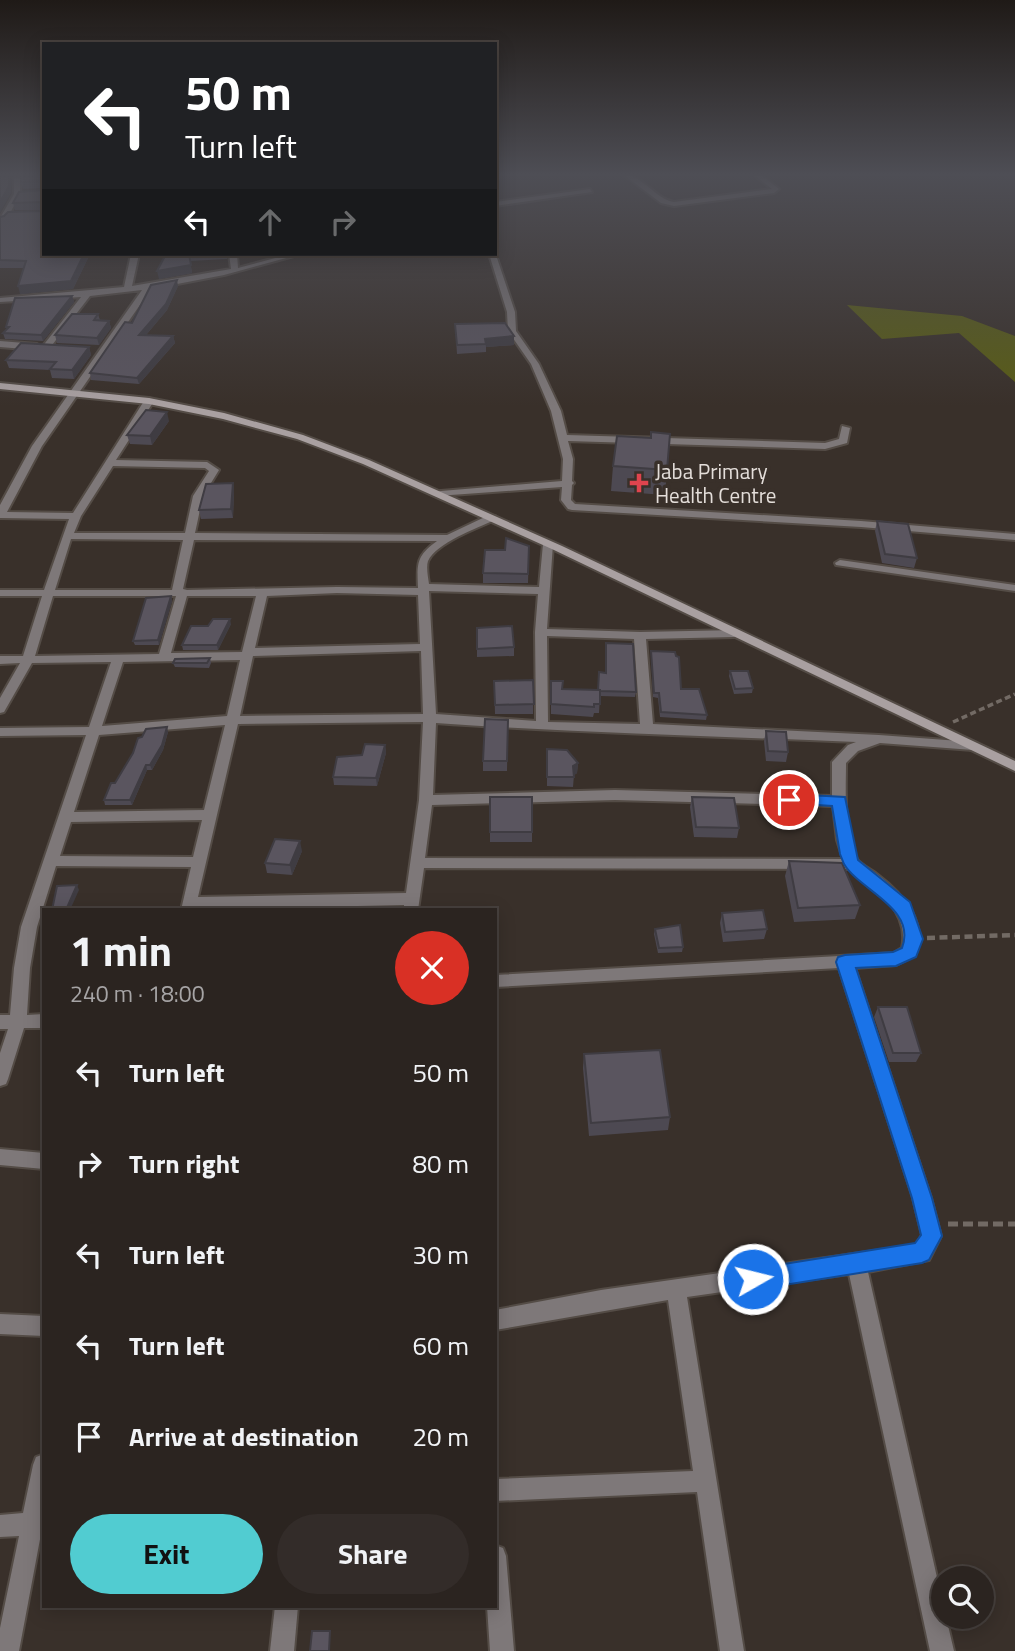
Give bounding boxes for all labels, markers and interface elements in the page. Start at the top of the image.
text: 50 m [185,54,292,129]
icon: left [70,70,161,161]
text: Turn left [185,122,297,170]
icon: left [178,203,216,241]
icon: ahead [251,203,289,241]
icon: right [324,203,362,241]
place label: Jaba Primary Health Centre [655,455,776,511]
marker: Jaba Primary Health Centre [629,473,649,493]
pin [759,770,819,830]
icon: arrive [770,781,808,819]
text: 1 min [70,918,172,982]
button: close [395,931,469,1005]
text: 240 m · 18:00 [70,976,205,1011]
text: Turn left [129,1053,224,1092]
text: 50 m [412,1053,469,1092]
icon: left [70,1054,108,1092]
text: Turn right [129,1144,240,1183]
text: 80 m [412,1144,469,1183]
icon: right [70,1145,108,1183]
text: Turn left [129,1235,224,1274]
text: 30 m [412,1235,469,1274]
icon: left [70,1236,108,1274]
position arrow [716,1242,790,1316]
text: Turn left [129,1326,224,1365]
text: 60 m [412,1326,469,1365]
icon: left [70,1327,108,1365]
text: Arrive at destination [129,1417,359,1456]
text: 20 m [412,1417,469,1456]
icon: arrive [70,1418,108,1456]
button: Exit [70,1514,263,1594]
button: Share [277,1514,469,1594]
map controls [931,1566,994,1629]
button: search [931,1566,994,1629]

